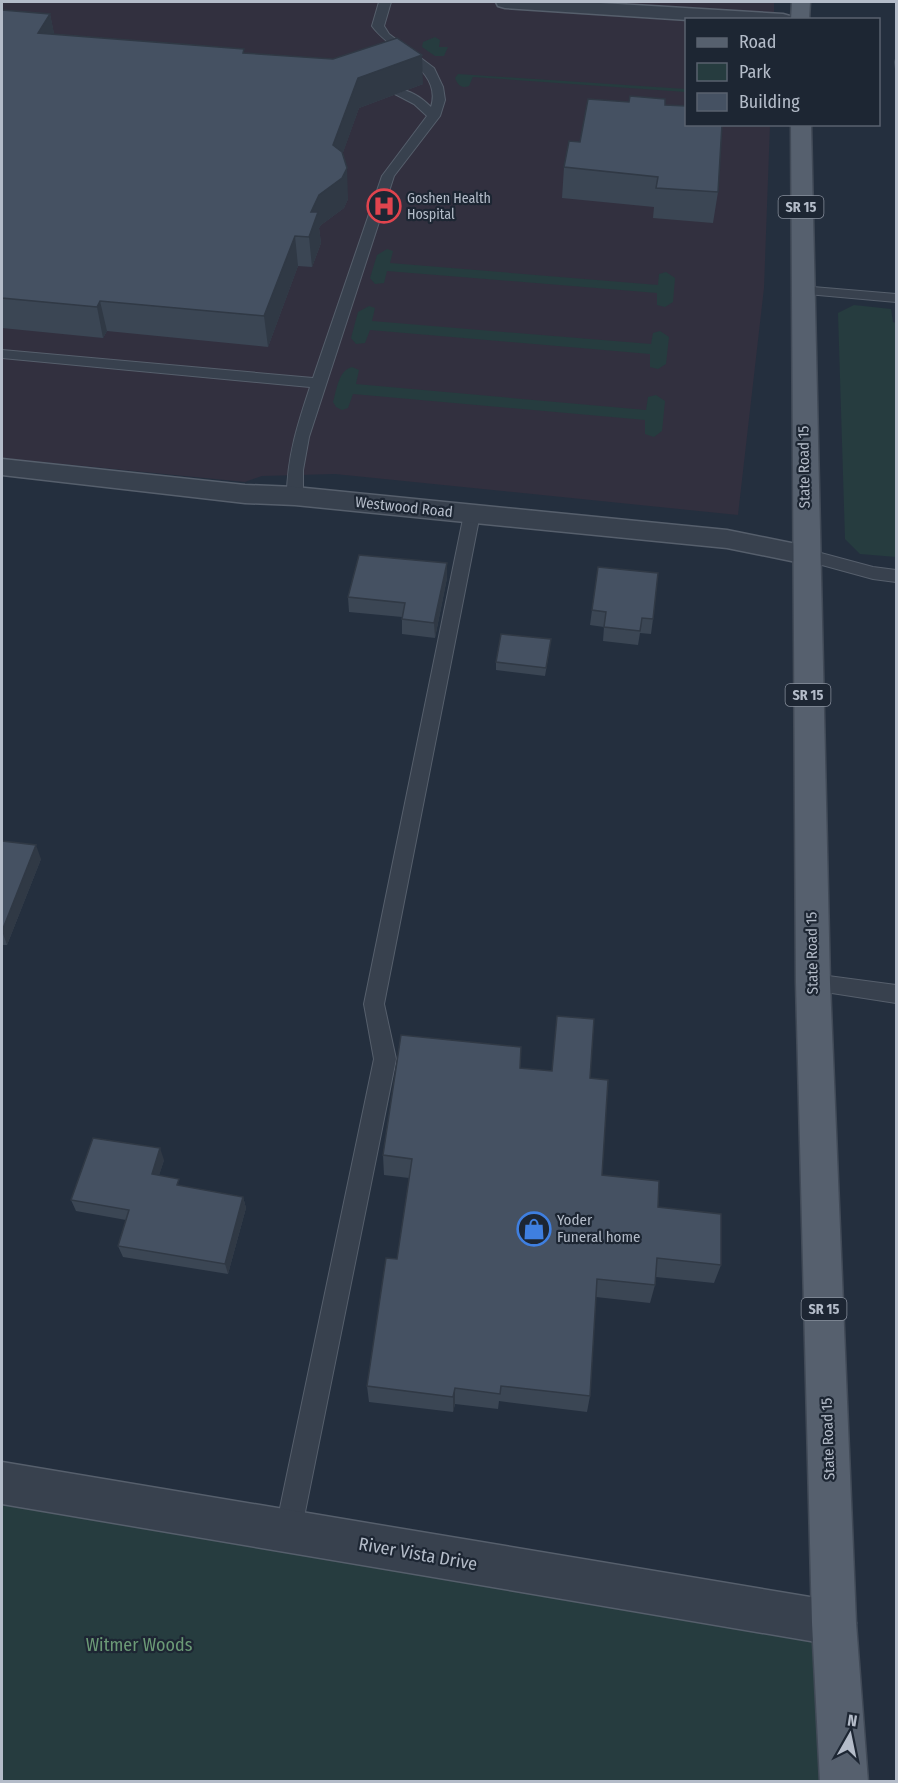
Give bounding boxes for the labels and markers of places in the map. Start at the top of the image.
hospital icon: Goshen Health Hospital [366,188,402,224]
place label: Goshen Health Hospital [407,190,491,223]
shop icon: Yoder Funeral home [516,1211,552,1247]
place label: Yoder Funeral home [557,1211,640,1246]

